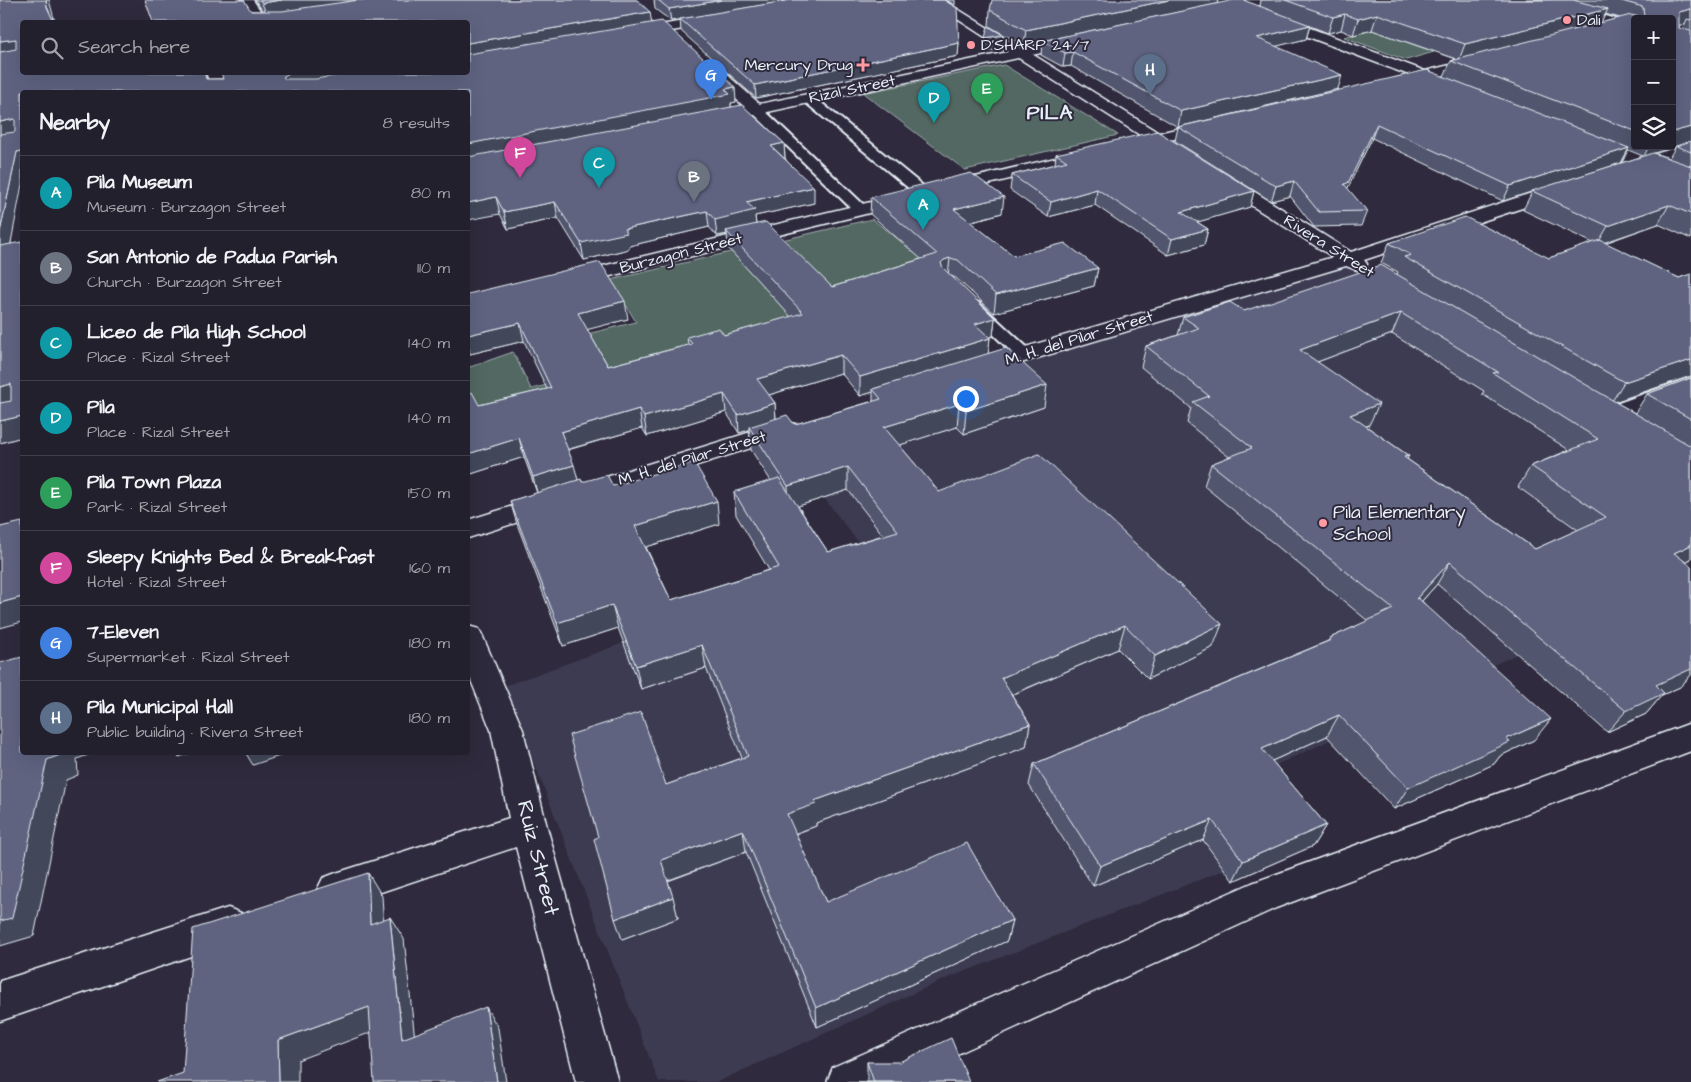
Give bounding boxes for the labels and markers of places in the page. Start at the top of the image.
place label: Dali [1577,9,1601,31]
marker: Dali [1561,14,1573,26]
place label: D'SHARP 24/7 [981,34,1090,56]
marker: D'SHARP 24/7 [965,39,977,51]
place label: Mercury Drug [744,54,853,77]
pin: H [1134,54,1166,95]
pin: G [695,59,727,100]
marker: Mercury Drug [857,59,869,71]
pin: E [971,73,1003,114]
pin: D [918,82,950,123]
pin: F [504,137,536,178]
pin: C [583,147,615,188]
pin: B [678,161,710,202]
pin: A [907,189,939,230]
place label: Pila Elementary School [1333,499,1466,548]
marker: Pila Elementary School [1317,517,1329,529]

